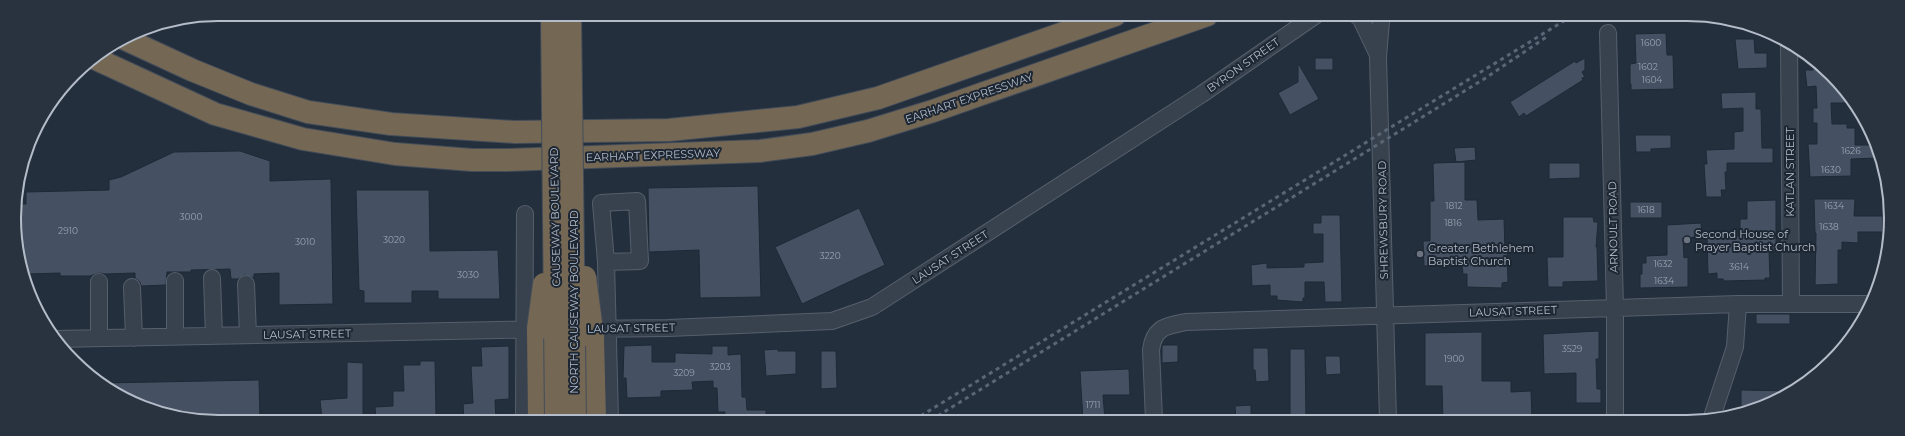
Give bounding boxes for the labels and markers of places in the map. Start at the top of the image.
place label: Second House of Prayer Baptist Church [1695,227,1815,254]
marker: Second House of Prayer Baptist Church [1682,235,1692,245]
place label: Greater Bethlehem Baptist Church [1428,241,1534,268]
marker: Greater Bethlehem Baptist Church [1415,249,1425,259]

